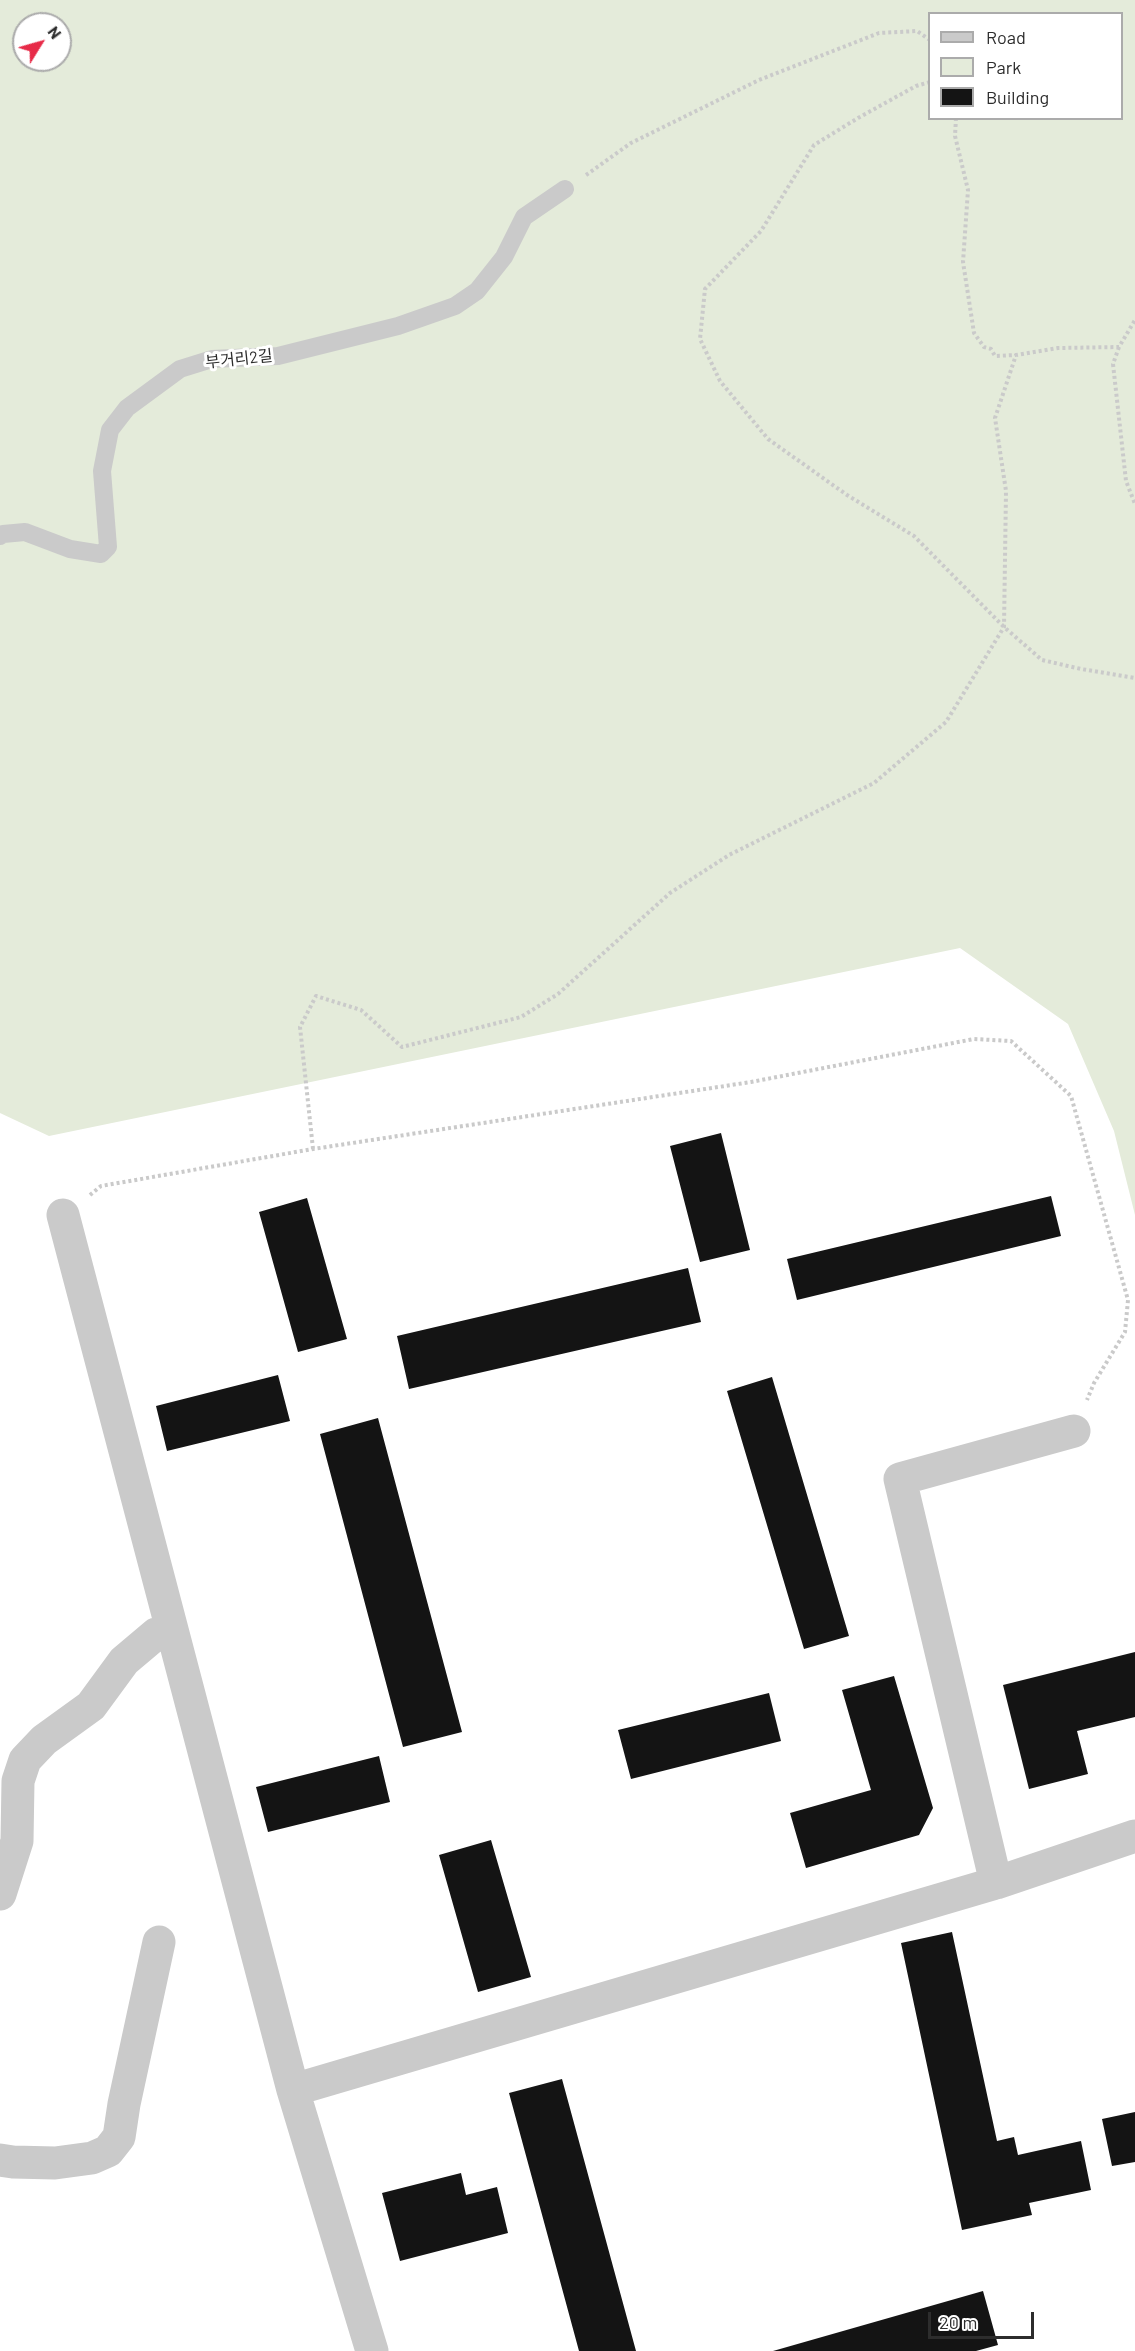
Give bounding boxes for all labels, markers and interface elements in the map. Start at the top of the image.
north arrow [12,12,72,72]
legend [928,12,1123,120]
text: N [44,22,66,42]
text: Road [986,26,1026,48]
text: Park [986,56,1021,78]
text: Building [986,86,1049,108]
street label: 부거리2길 [204,346,274,372]
scale bar [931,2300,1038,2338]
text: 20 m [939,2311,977,2333]

